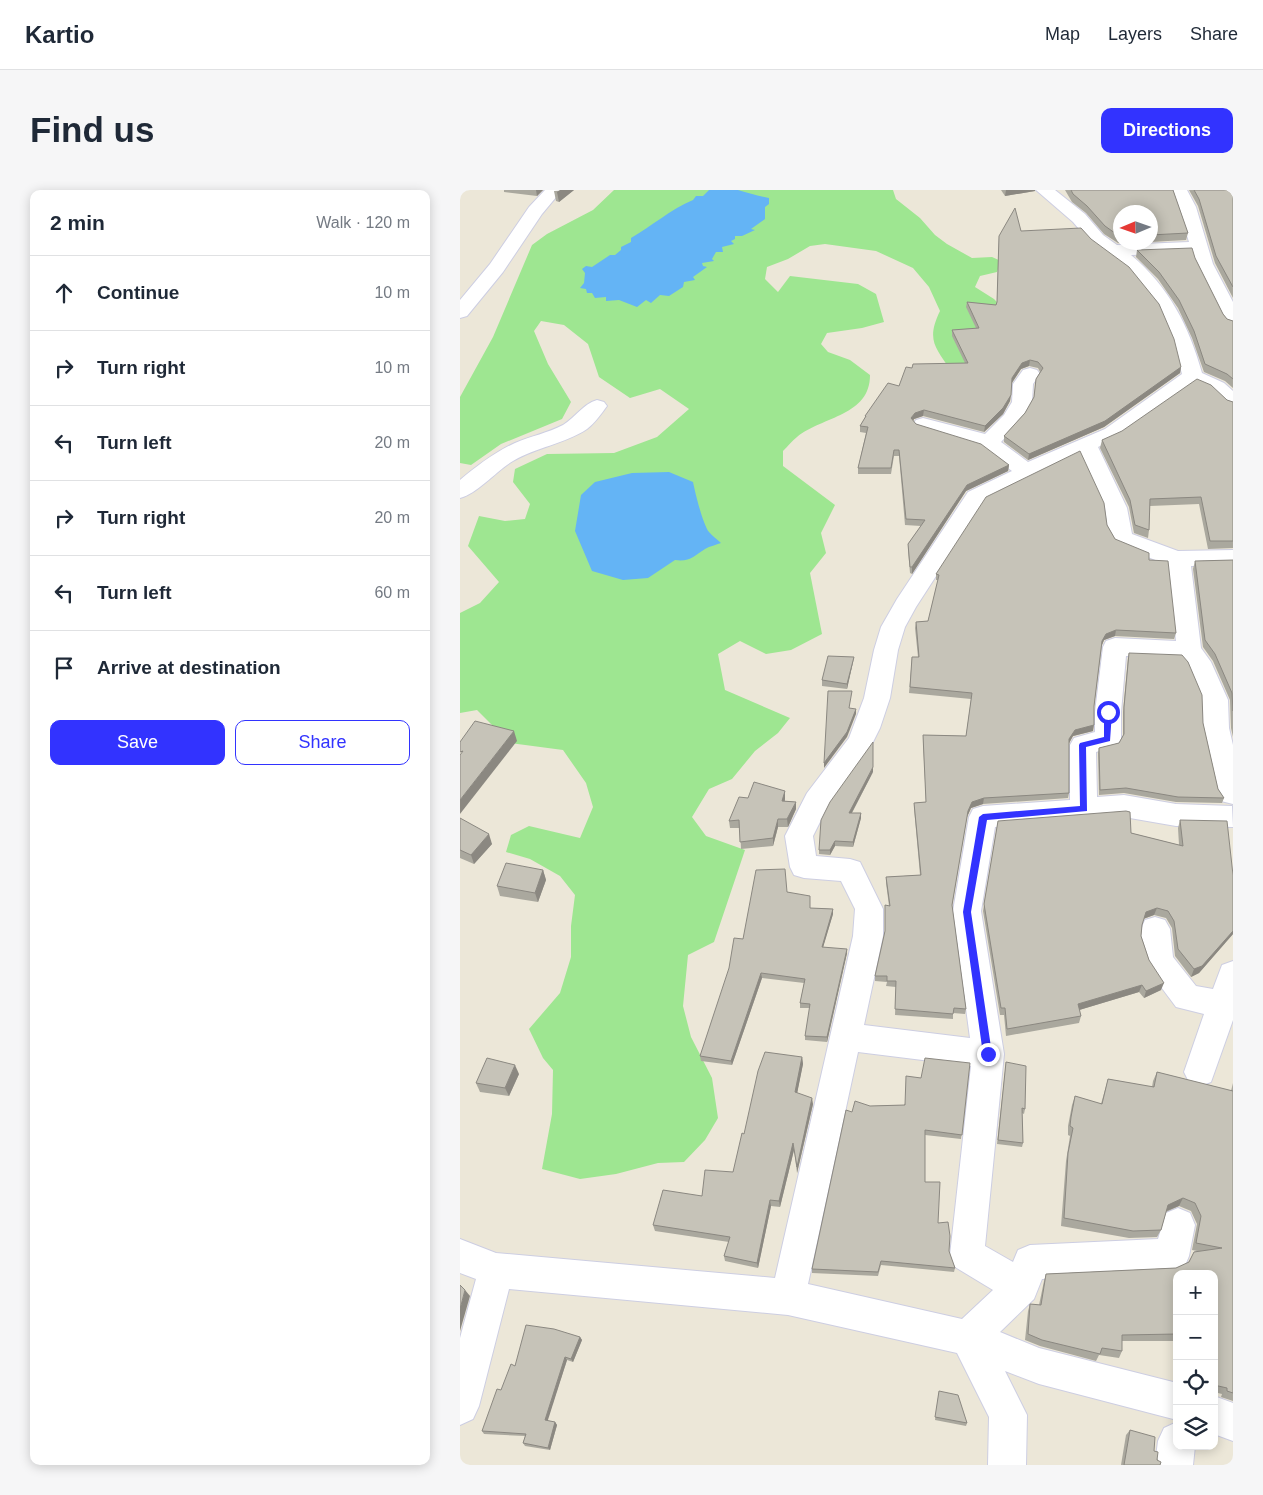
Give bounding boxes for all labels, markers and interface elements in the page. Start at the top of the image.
text: Kartio [25,21,94,48]
text: Map [1045,24,1080,44]
text: Layers [1108,24,1162,44]
text: Share [1190,24,1238,44]
button: Directions [1101,108,1233,153]
text: Find us [30,110,154,149]
north arrow [1113,205,1158,250]
text: 2 min [50,211,105,234]
text: Walk · 120 m [316,214,410,231]
icon: ahead [50,279,78,307]
text: Continue [97,282,179,303]
text: 10 m [374,284,410,301]
icon: right [50,354,78,382]
text: Turn right [97,357,185,378]
text: 10 m [374,359,410,376]
icon: left [50,429,78,457]
text: Turn left [97,432,172,453]
text: 20 m [374,434,410,451]
icon: right [50,504,78,532]
text: Turn right [97,507,185,528]
text: 20 m [374,509,410,526]
icon: left [50,579,78,607]
text: Turn left [97,582,172,603]
text: 60 m [374,584,410,601]
icon: arrive [50,654,78,682]
text: Arrive at destination [97,657,281,678]
route start [1097,701,1120,724]
button: Save [50,720,225,765]
button: Share [235,720,410,765]
route end [977,1043,1000,1066]
map controls [1173,1270,1218,1450]
button: + [1173,1270,1218,1315]
button: − [1173,1315,1218,1360]
button: locate [1173,1360,1218,1405]
button: layers [1173,1405,1218,1450]

